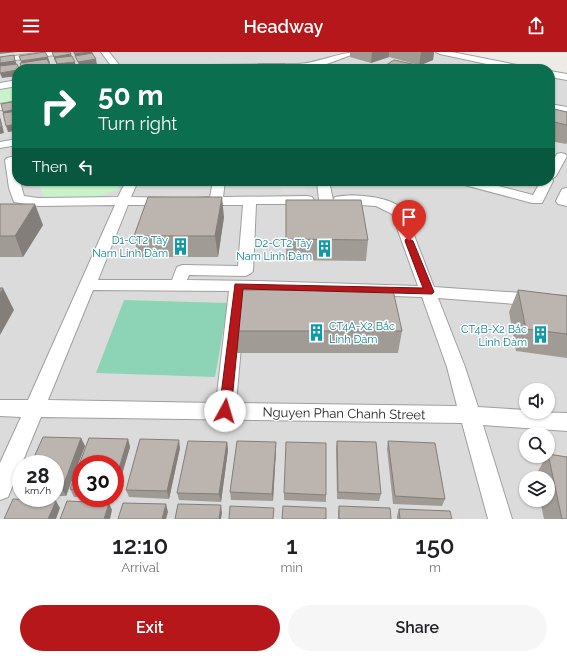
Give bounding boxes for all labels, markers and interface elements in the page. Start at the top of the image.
icon: menu [20,15,42,37]
icon: share [525,15,547,37]
text: Headway [244,16,323,37]
text: 50 m [98,79,164,112]
icon: right [32,80,84,132]
text: Turn right [98,113,177,134]
icon: left [75,156,97,178]
text: Then [32,158,67,176]
pin [392,200,426,241]
icon: arrive [398,206,420,228]
place label: D1-CT2 Tây Nam Linh Đàm [92,234,168,260]
building icon: D1-CT2 Tây Nam Linh Đàm [171,236,191,256]
place label: D2-CT2 Tây Nam Linh Đàm [236,237,312,263]
building icon: D2-CT2 Tây Nam Linh Đàm [315,239,335,259]
place label: CT4A-X2 Bắc Linh Đàm [329,320,395,346]
building icon: CT4A-X2 Bắc Linh Đàm [306,322,326,342]
place label: CT4B-X2 Bắc Linh Đàm [461,323,527,349]
building icon: CT4B-X2 Bắc Linh Đàm [530,325,550,345]
map controls [519,383,555,507]
button: sound [519,383,555,419]
position arrow [204,390,246,432]
street label: Nguyen Phan Chanh Street [262,405,426,422]
button: search [519,427,555,463]
speed limit sign: 30 [72,455,124,507]
text: 28 [26,464,50,488]
button: layers [519,471,555,507]
text: km/h [25,485,51,496]
text: 12:10 [112,531,168,560]
text: 1 [286,531,297,560]
text: 150 [415,531,455,560]
text: Arrival [121,560,159,575]
text: min [281,560,303,575]
text: m [429,560,441,575]
button: Exit [20,605,280,651]
button: Share [288,605,547,651]

